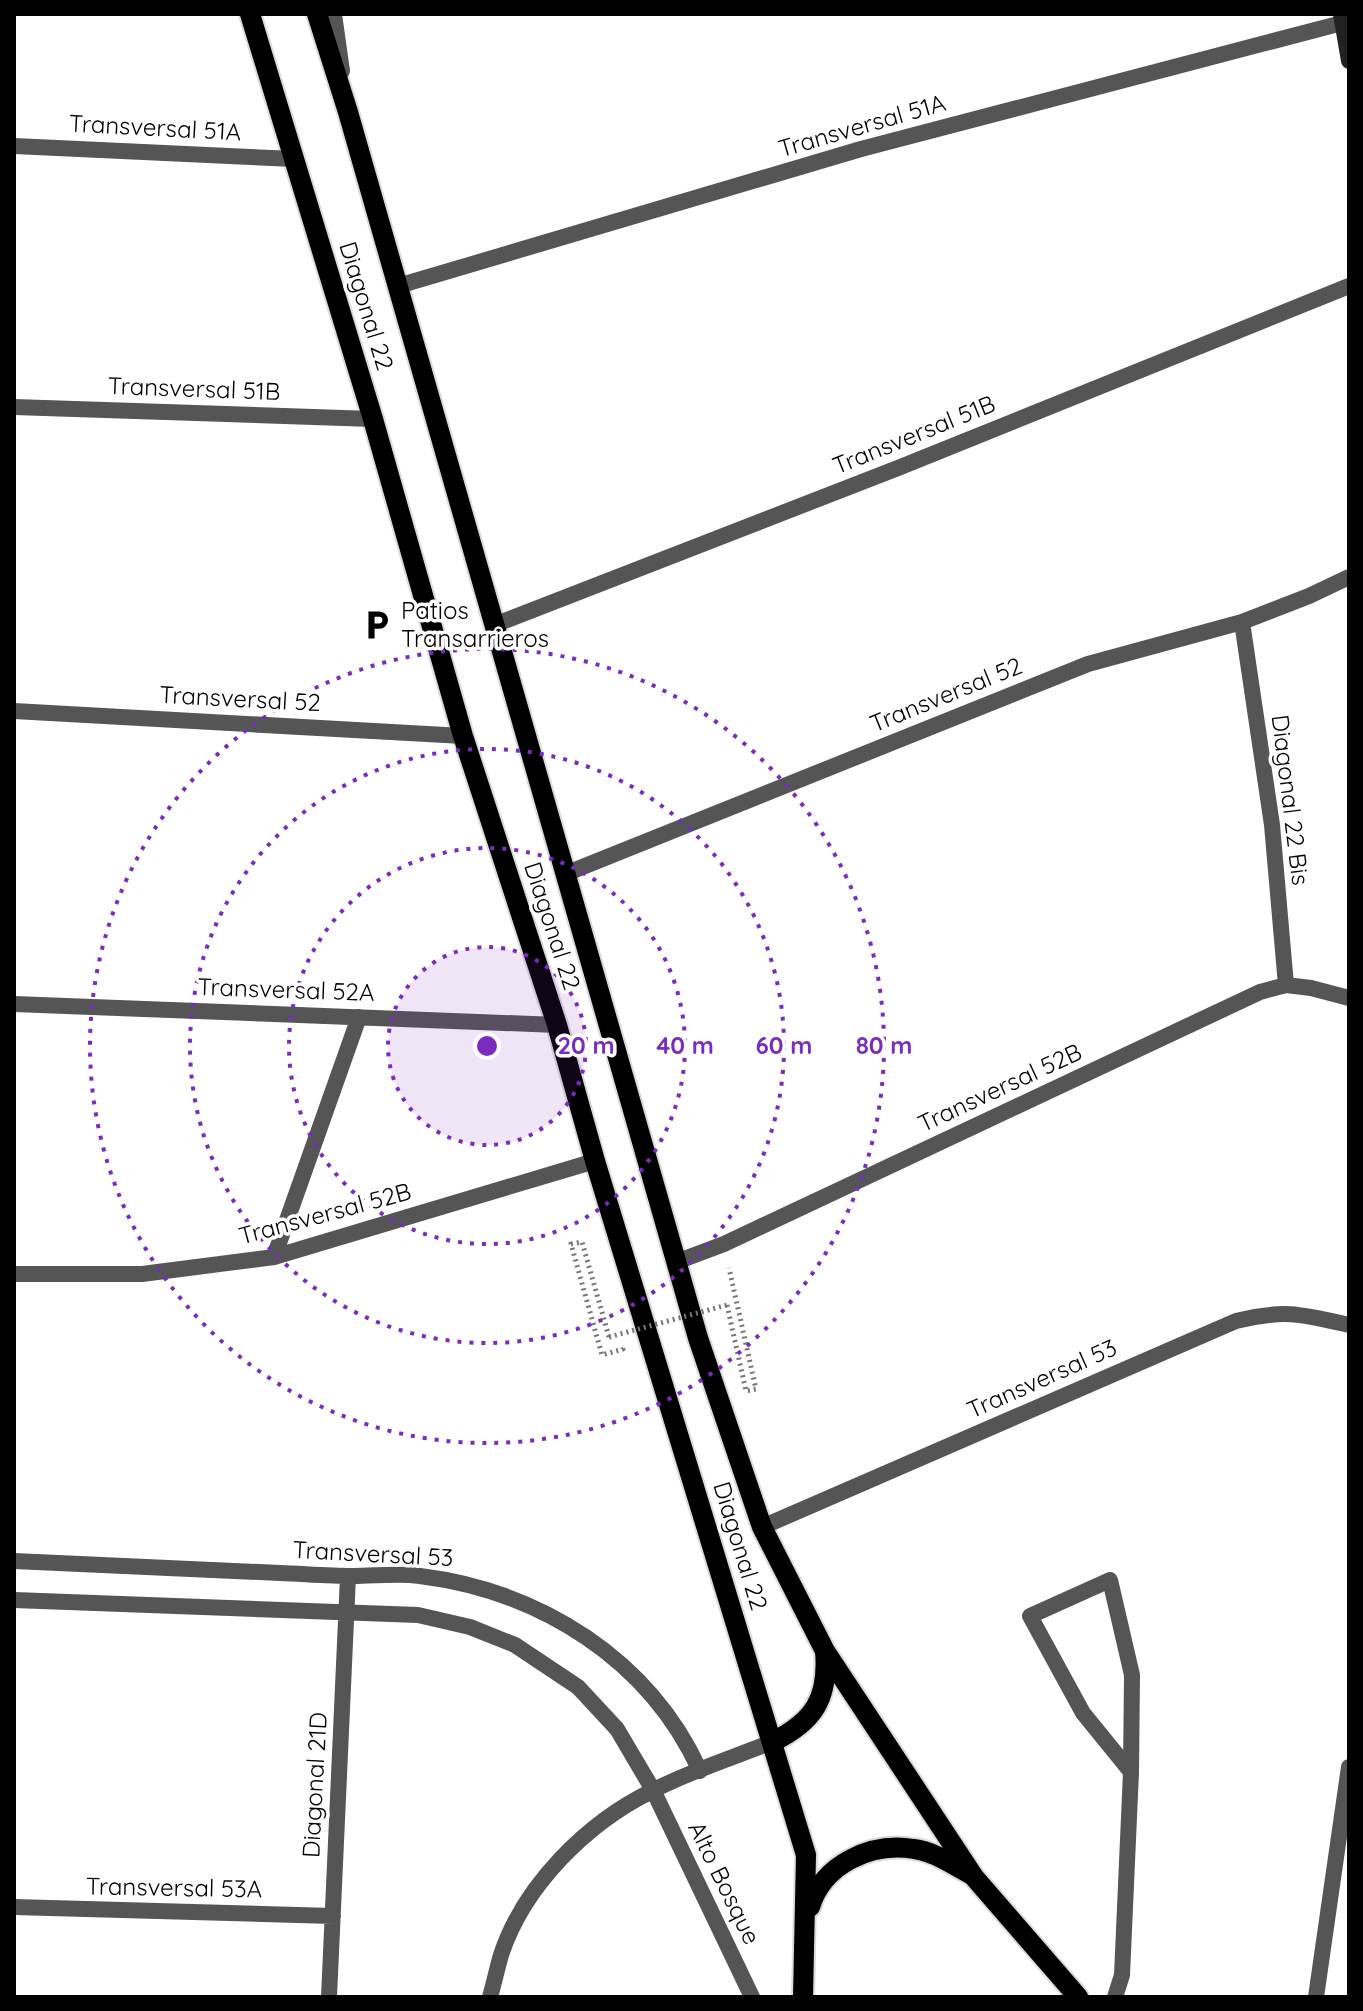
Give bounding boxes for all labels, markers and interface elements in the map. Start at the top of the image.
street label: Transversal 51A [775,87,949,163]
street label: Transversal 51A [68,108,242,146]
street label: Diagonal 22 [333,238,401,374]
street label: Transversal 51B [107,370,281,406]
street label: Transversal 51B [828,388,999,480]
place label: Patios Transarrieros [401,595,549,653]
parking icon: Patios Transarrieros [360,608,394,642]
street label: Transversal 52 [865,650,1026,738]
street label: Transversal 52 [159,679,321,717]
street label: Diagonal 22 Bis [1266,713,1316,887]
street label: Diagonal 22 [518,858,588,994]
street label: Transversal 52A [197,971,375,1007]
text: 20 m [557,1030,615,1060]
text: 40 m [656,1030,714,1060]
text: 60 m [756,1030,812,1060]
text: 80 m [856,1030,912,1060]
centre of rings [473,1032,501,1060]
street label: Transversal 52B [913,1036,1086,1138]
street label: Transversal 52B [235,1176,414,1250]
street label: Transversal 53 [962,1332,1121,1424]
street label: Diagonal 22 [707,1478,775,1614]
street label: Transversal 53 [292,1534,454,1572]
street label: Diagonal 21D [295,1711,333,1859]
street label: Alto Bosque [682,1816,768,1949]
street label: Transversal 53A [86,1870,262,1904]

